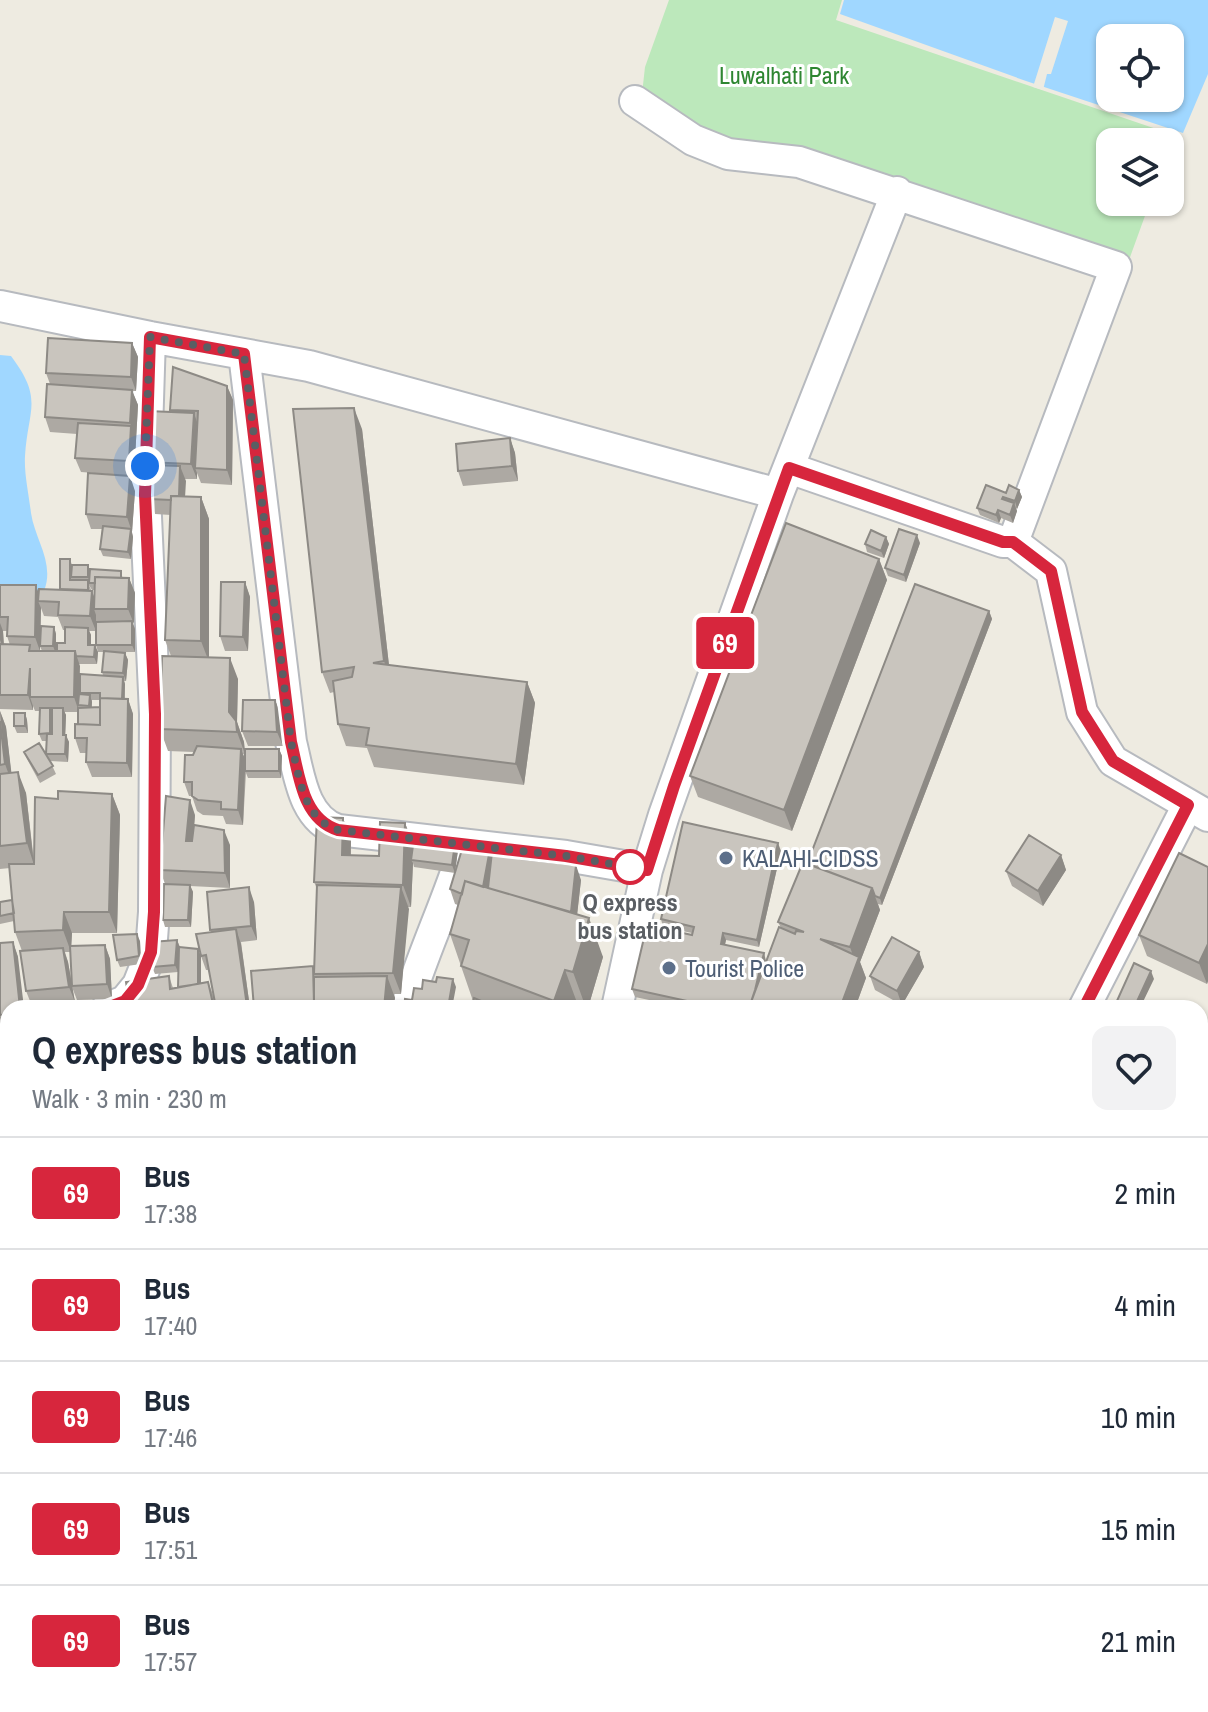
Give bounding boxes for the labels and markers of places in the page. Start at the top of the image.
place label: KALAHI-CIDSS [742,842,879,874]
marker: KALAHI-CIDSS [717,849,735,867]
marker: Q express bus station [613,850,647,884]
place label: Q express bus station [578,886,682,946]
place label: Tourist Police [685,952,804,984]
marker: Tourist Police [660,959,678,977]

